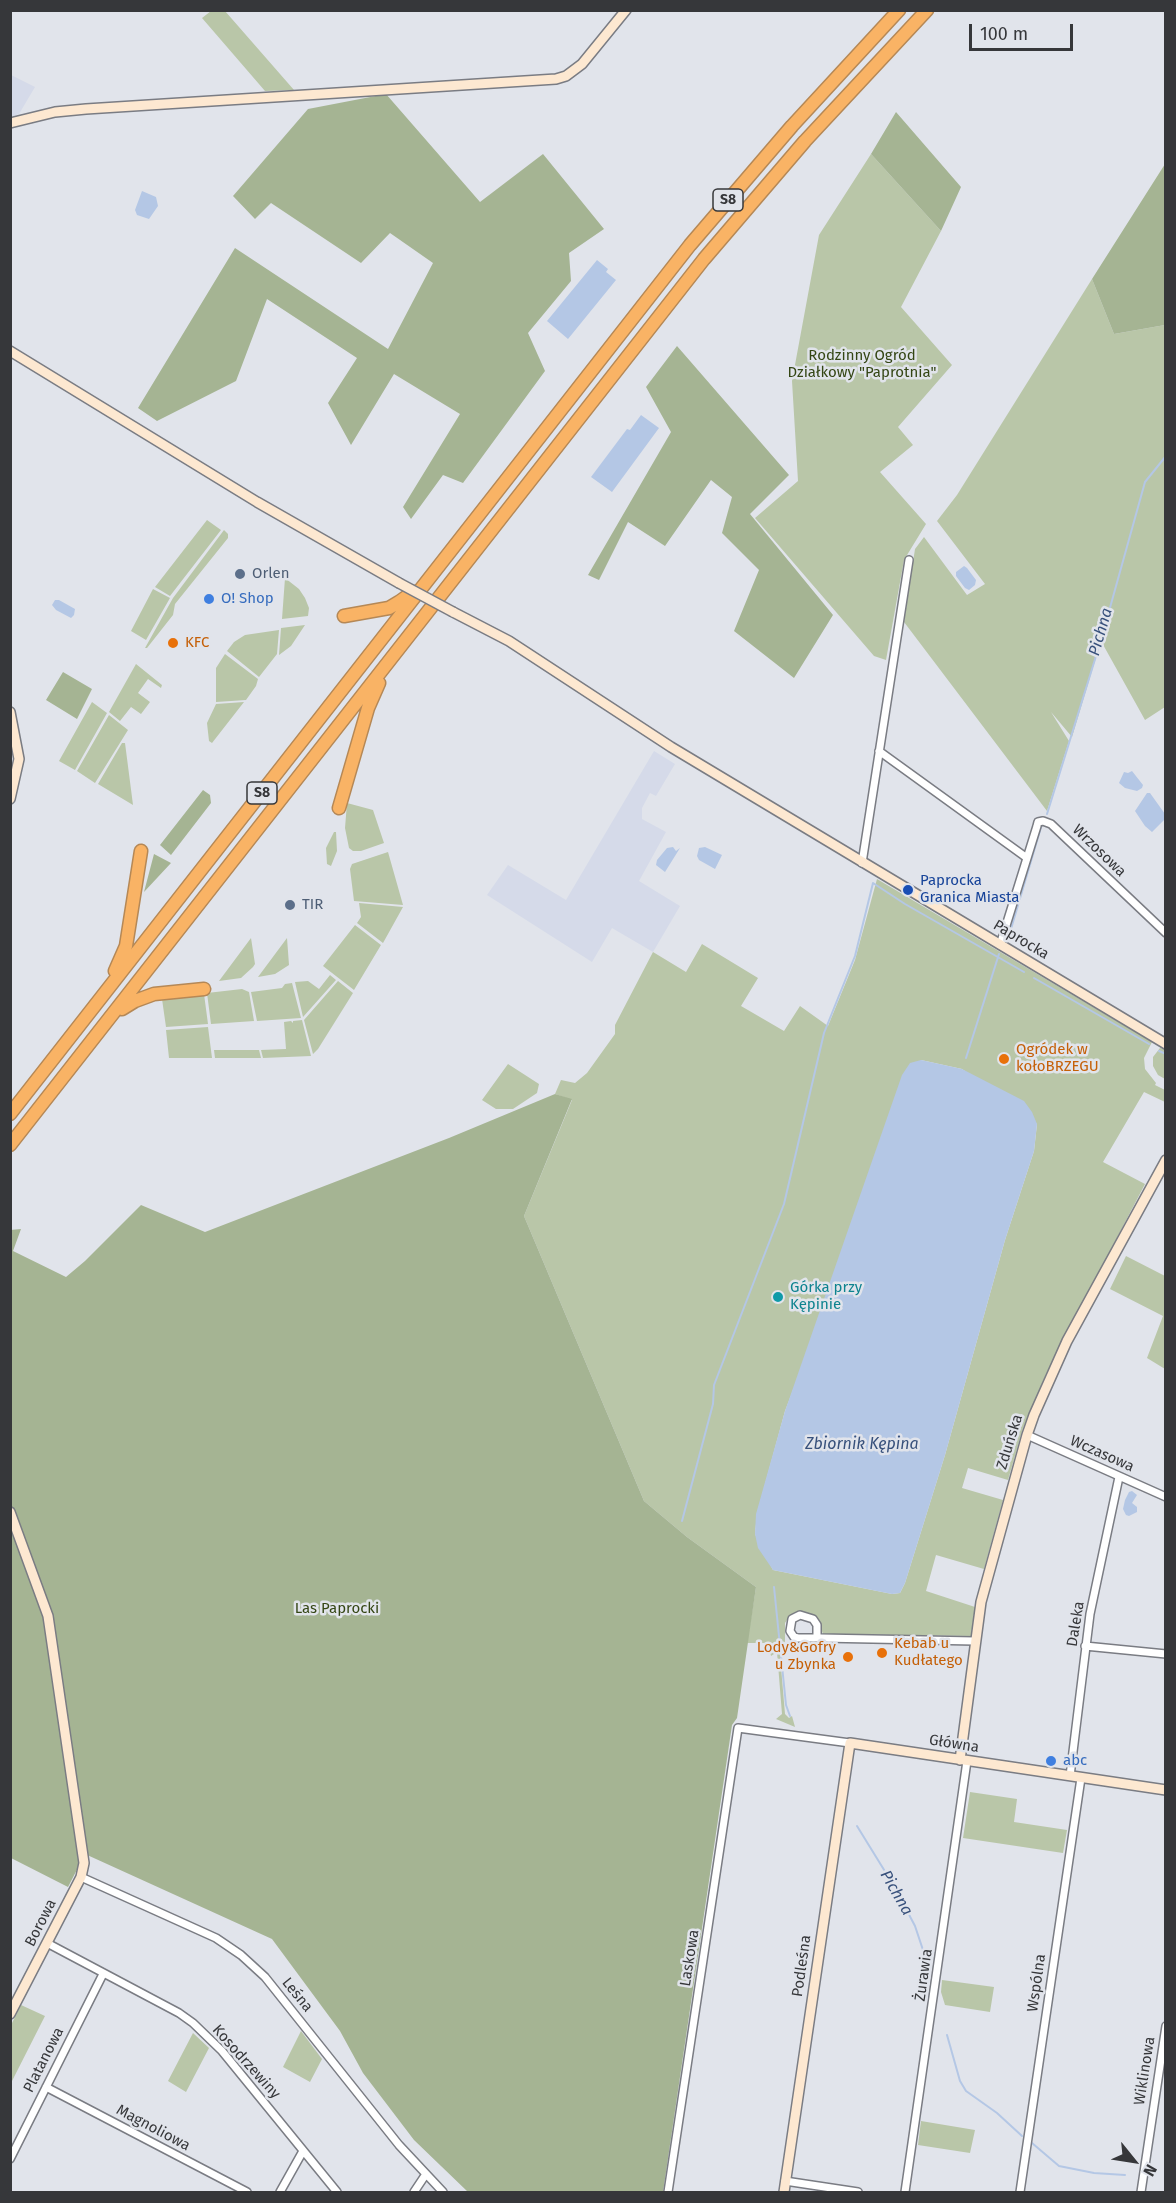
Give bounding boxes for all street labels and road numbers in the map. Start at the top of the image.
road number: S8 [713,189,743,211]
road number: S8 [247,782,277,804]
street label: Wrzosowa [1068,821,1130,881]
street label: Paprocka [990,916,1052,964]
street label: Zduńska [993,1412,1027,1472]
street label: Wczasowa [1067,1432,1137,1476]
street label: Daleka [1064,1600,1088,1648]
street label: Główna [928,1731,980,1757]
street label: Borowa [21,1896,61,1950]
street label: Laskowa [677,1928,703,1988]
street label: Podleśna [789,1934,815,1998]
street label: Żurawia [911,1948,937,2002]
street label: Wspólna [1024,1953,1050,2013]
street label: Leśna [278,1974,316,2016]
street label: Kosodrzewiny [208,2021,284,2103]
street label: Platanowa [20,2024,68,2096]
street label: Wiklinowa [1131,2035,1159,2107]
street label: Magnoliowa [113,2101,193,2155]

